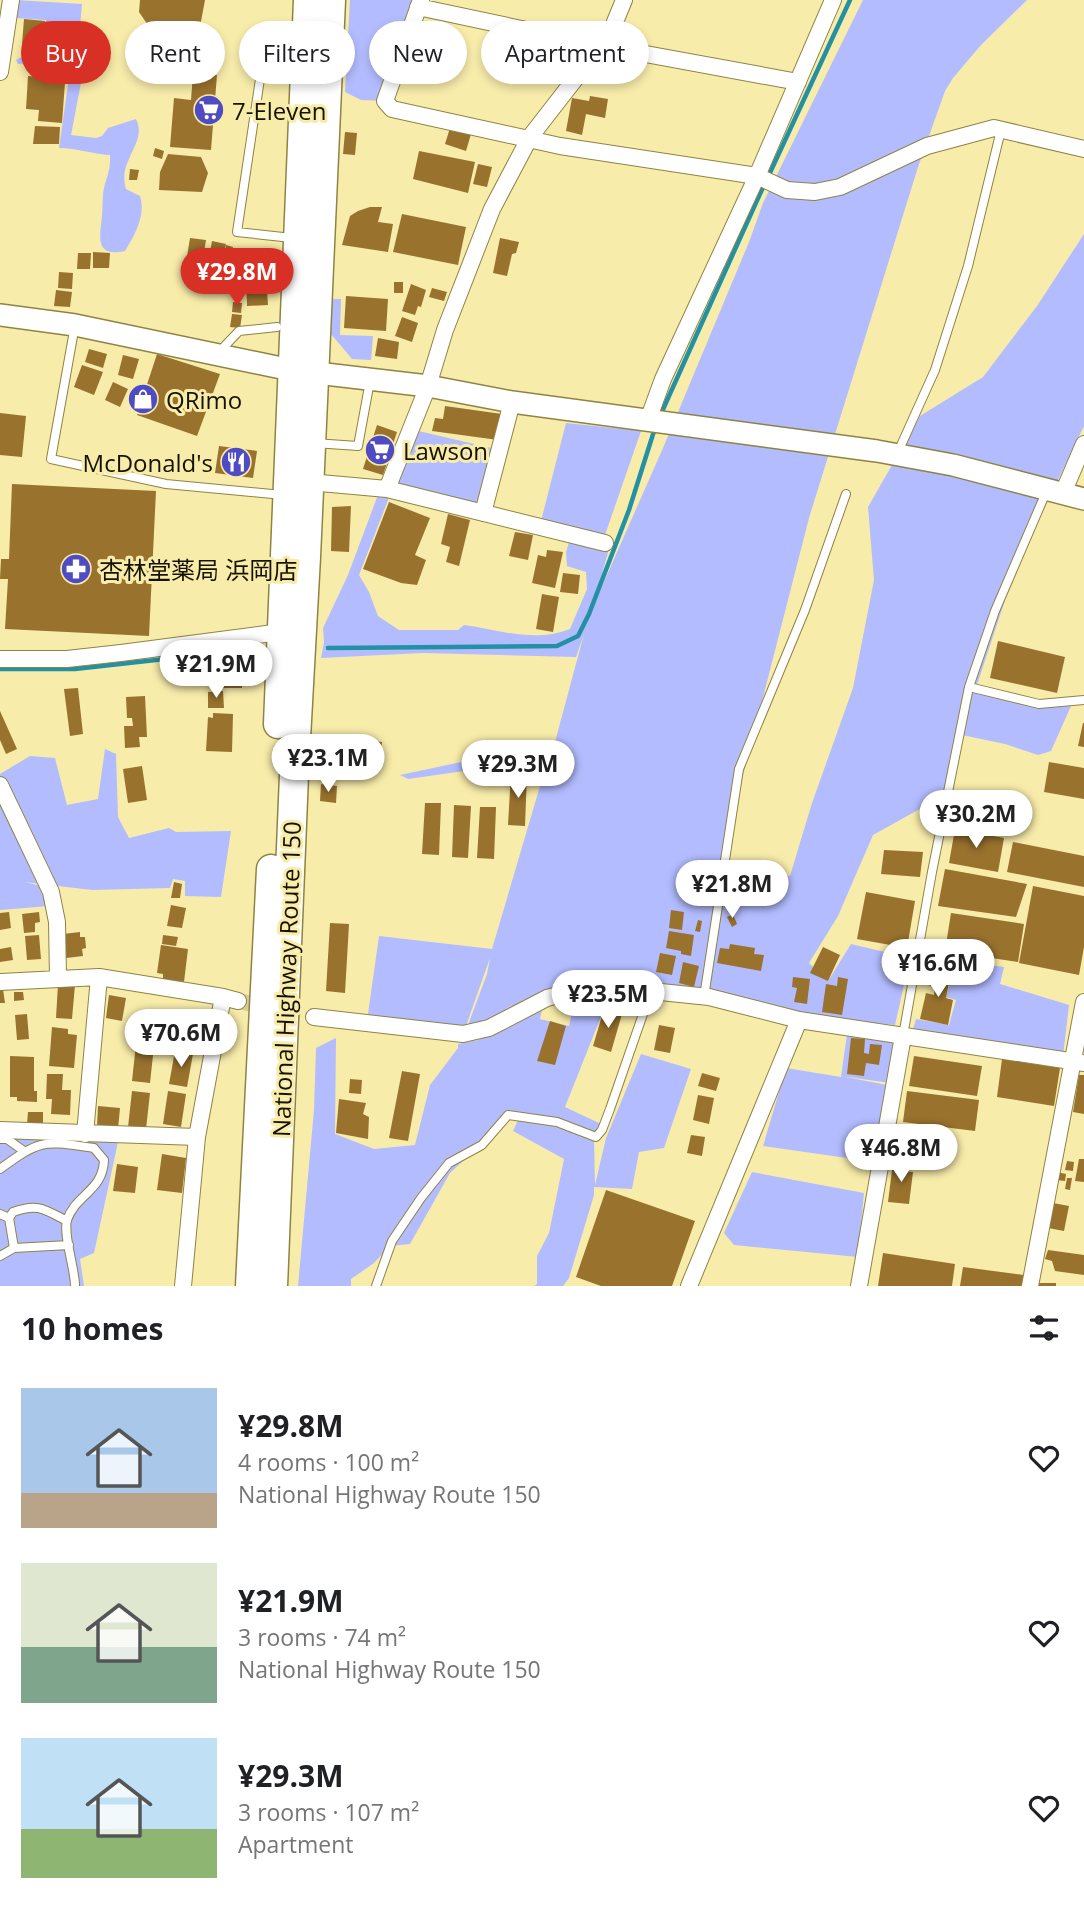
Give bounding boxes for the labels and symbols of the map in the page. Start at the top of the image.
supermarket icon: 7-Eleven [192,93,226,127]
place label: 7-Eleven [232,94,327,127]
pin: ¥29.8M [180,248,294,308]
shop icon: QRimo [126,382,160,416]
place label: QRimo [166,383,242,416]
supermarket icon: Lawson [363,433,397,467]
place label: Lawson [403,434,488,467]
restaurant icon: McDonald's [219,445,253,479]
place label: McDonald's [83,446,213,479]
pharmacy icon: 杏林堂薬局 浜岡店 [59,552,93,586]
place label: 杏林堂薬局 浜岡店 [99,553,297,586]
pin: ¥21.9M [159,640,273,700]
pin: ¥23.1M [271,734,385,794]
pin: ¥29.3M [461,740,575,800]
pin: ¥30.2M [919,790,1033,850]
street label: National Highway Route 150 [264,821,308,1137]
pin: ¥21.8M [675,860,789,920]
pin: ¥16.6M [881,940,995,999]
pin: ¥23.5M [551,970,665,1030]
pin: ¥70.6M [124,1010,238,1069]
pin: ¥46.8M [844,1124,958,1184]

